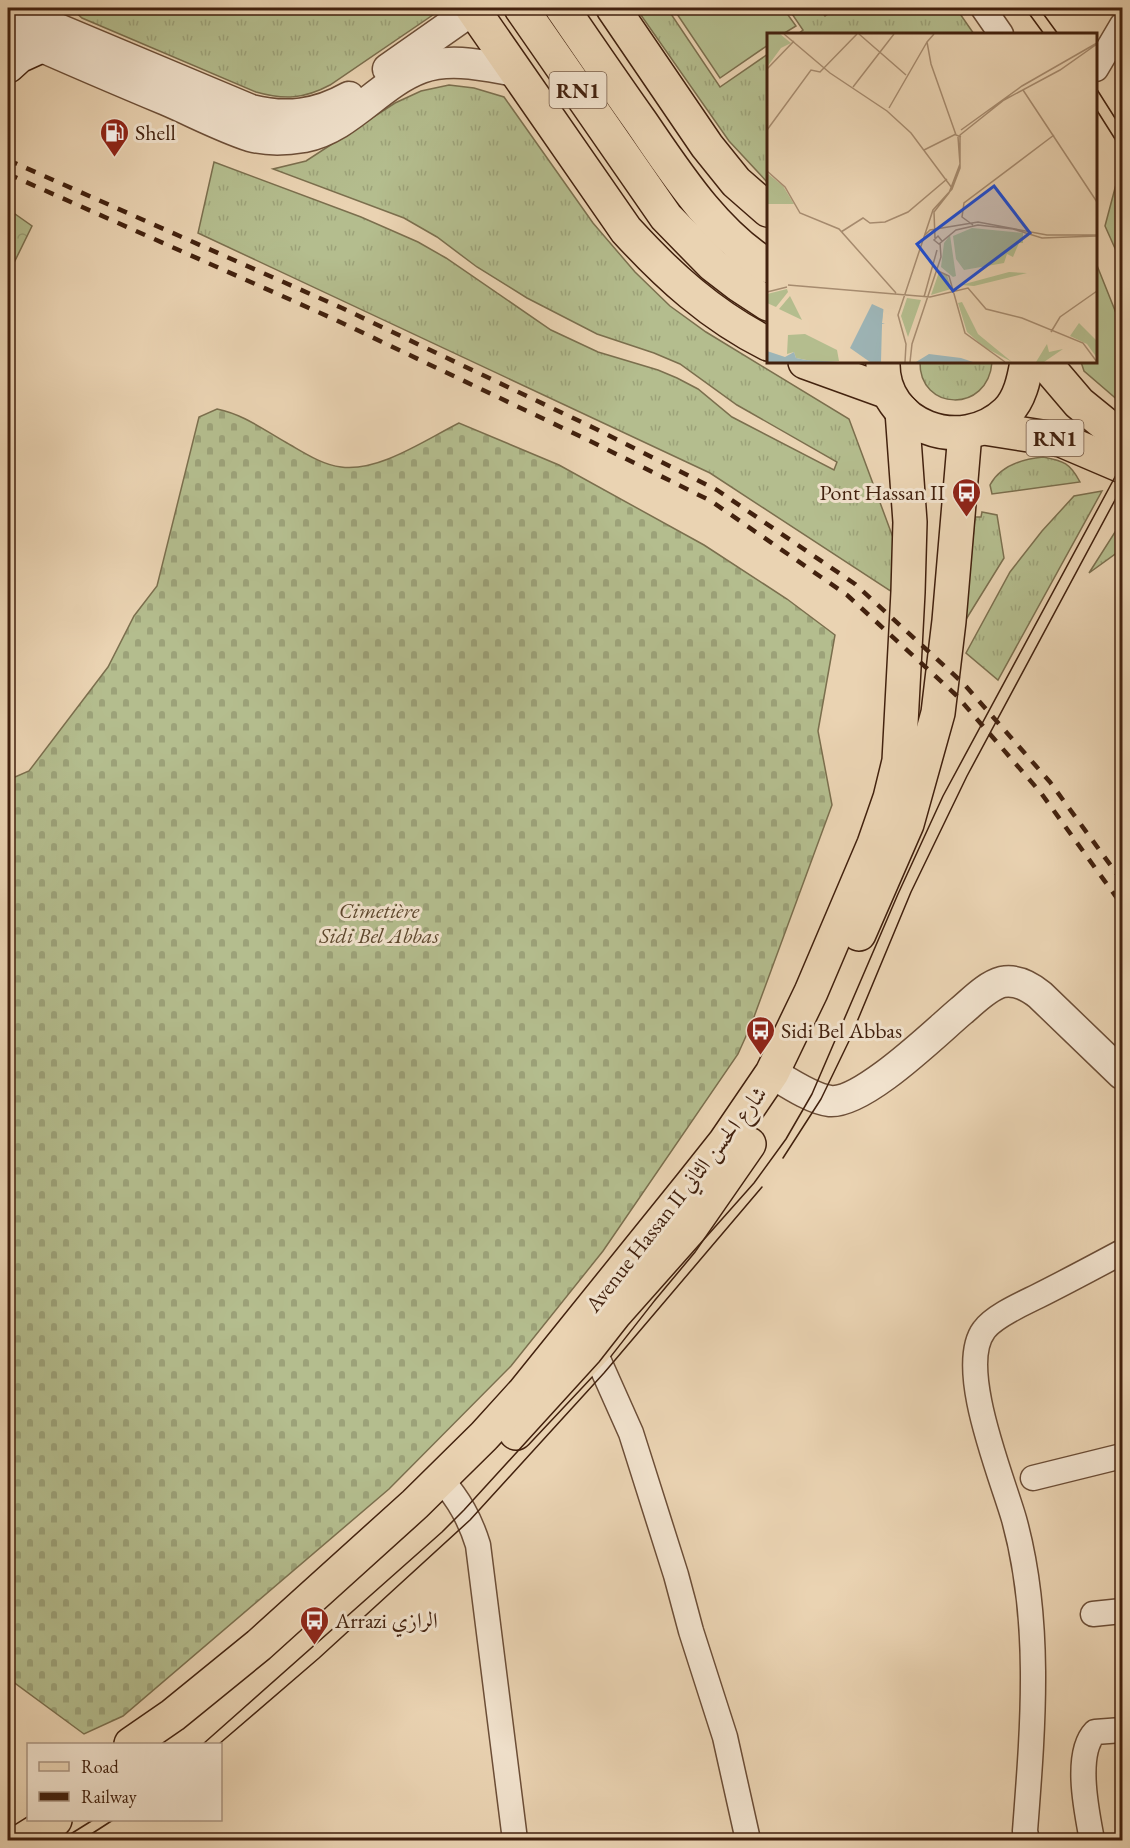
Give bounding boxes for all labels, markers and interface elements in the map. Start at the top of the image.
inset map [767,33,1097,363]
road number: RN1 [550,72,606,108]
fuel station icon: Shell [98,116,130,158]
place label: Shell [135,118,176,147]
road number: RN1 [1026,420,1084,456]
bus stop icon: Pont Hassan II [950,476,982,518]
place label: Pont Hassan II [820,478,946,507]
park label: Cimetière Sidi Bel Abbas [318,896,440,950]
bus stop icon: Sidi Bel Abbas [744,1014,776,1056]
place label: Sidi Bel Abbas [781,1016,902,1045]
street label: Avenue Hassan II شارع الحسن الثاني [578,1080,777,1321]
bus stop icon: Arrazi الرازي [298,1604,330,1646]
place label: Arrazi الرازي [334,1606,438,1638]
legend [27,1743,222,1821]
text: Road [81,1755,120,1778]
text: Railway [81,1785,137,1808]

